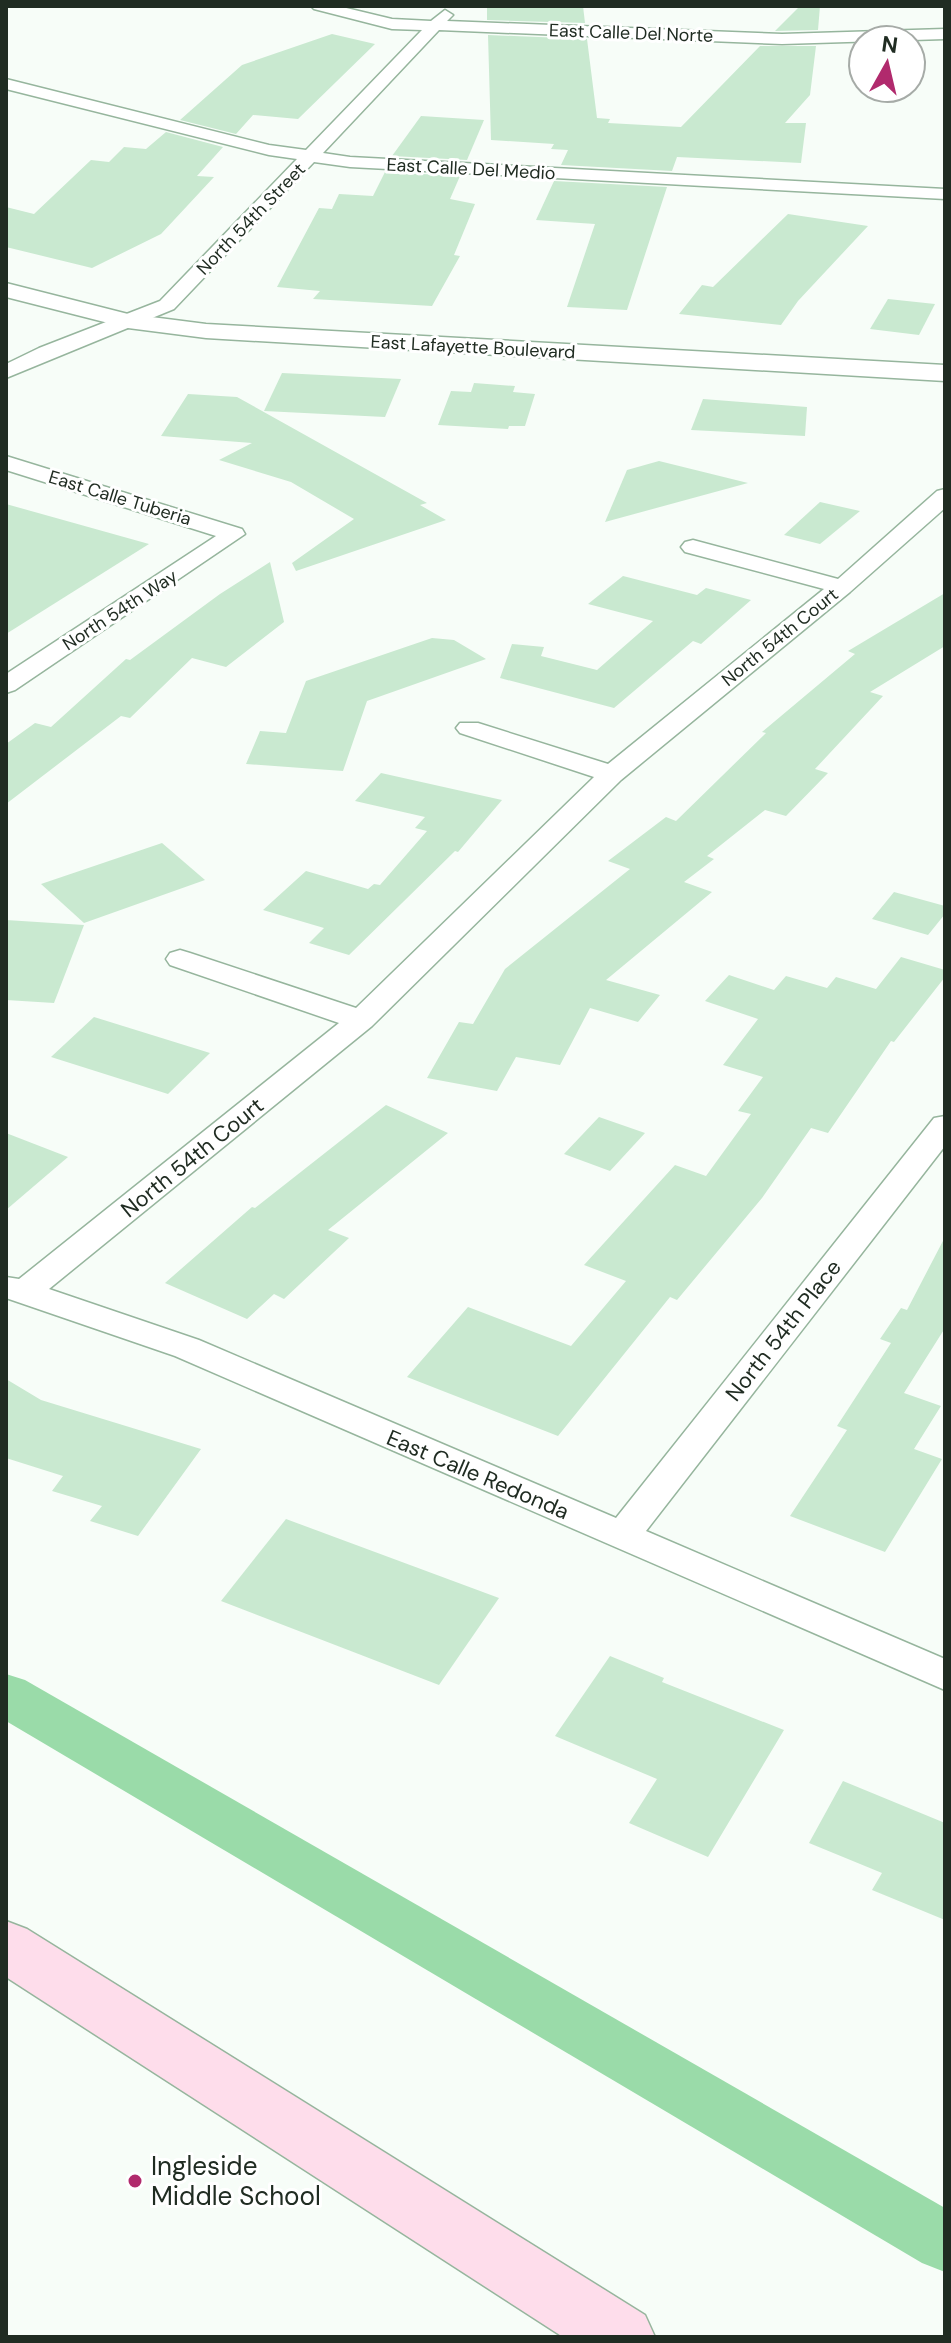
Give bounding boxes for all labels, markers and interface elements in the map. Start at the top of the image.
street label: East Calle Del Norte [548,18,714,48]
north arrow [847,24,927,104]
text: N [880,29,900,60]
street label: East Calle Del Medio [386,153,556,185]
street label: North 54th Street [191,158,311,280]
street label: East Lafayette Boulevard [370,330,576,364]
street label: East Calle Tuberia [46,465,194,531]
street label: North 54th Way [58,564,182,656]
street label: North 54th Court [717,582,843,692]
street label: North 54th Court [115,1091,270,1224]
street label: North 54th Place [719,1254,848,1407]
street label: East Calle Redonda [382,1423,573,1526]
place label: Ingleside Middle School [151,2149,321,2213]
marker: Ingleside Middle School [126,2172,144,2190]

